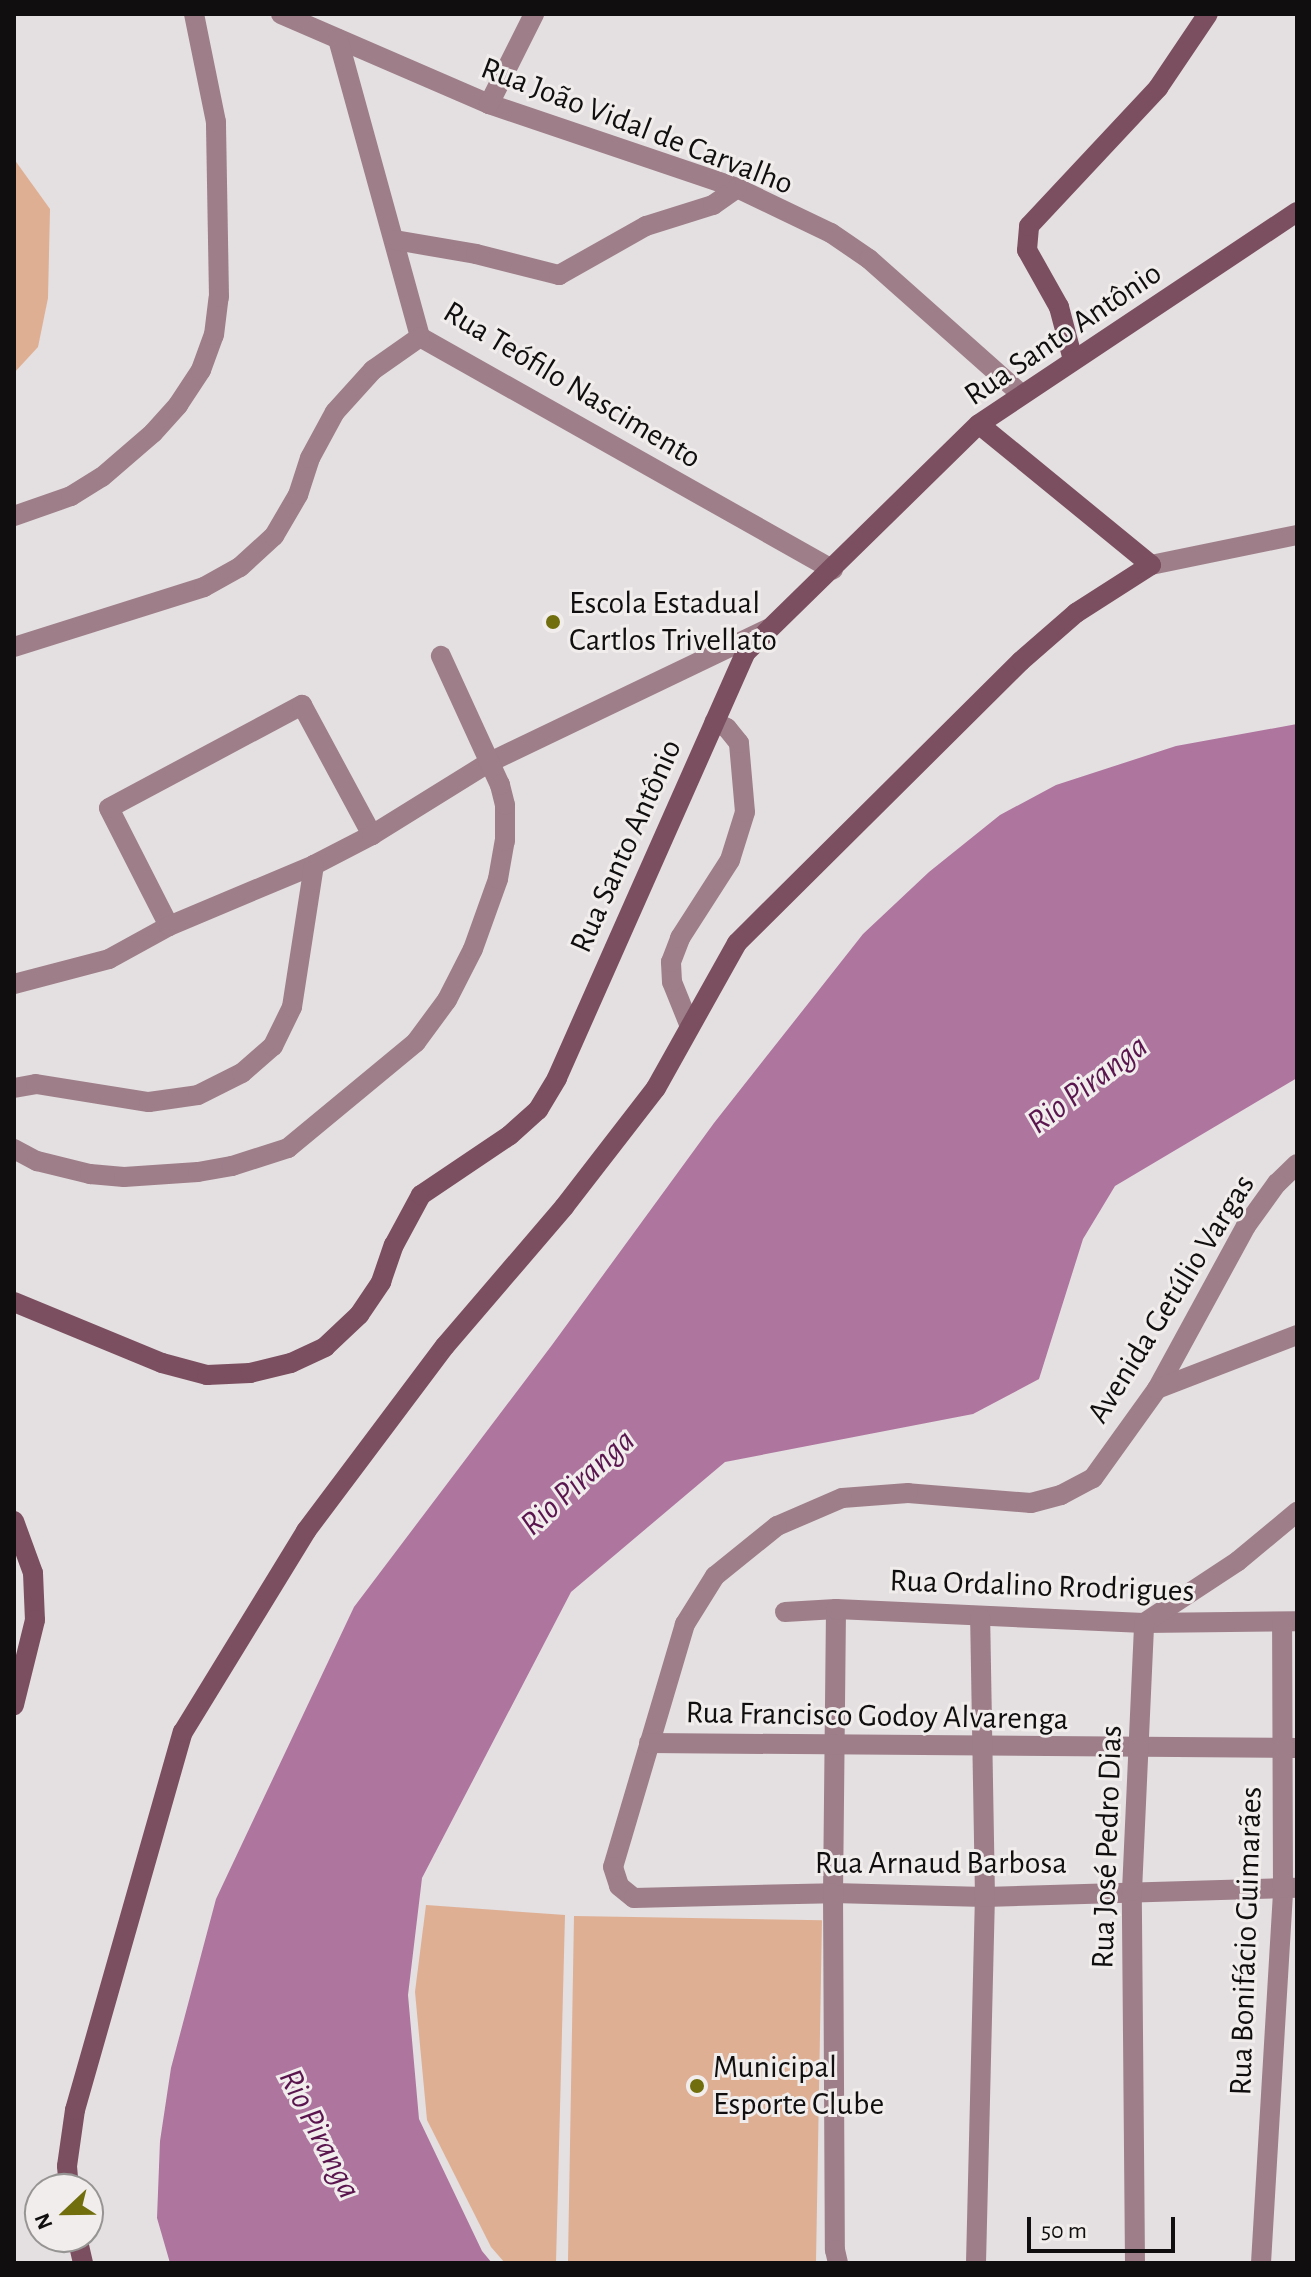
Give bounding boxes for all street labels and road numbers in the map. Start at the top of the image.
street label: Rua João Vidal de Carvalho [476,49,798,203]
street label: Rua Santo Antônio [957,254,1169,414]
street label: Rua Teófilo Nascimento [436,293,708,477]
street label: Rua Santo Antônio [562,733,690,959]
street label: Avenida Getúlio Vargas [1079,1168,1263,1430]
street label: Rua Ordalino Rrodrigues [889,1561,1195,1611]
street label: Rua Francisco Godoy Alvarenga [685,1693,1069,1739]
street label: Rua José Pedro Dias [1084,1725,1130,1969]
street label: Rua Bonifácio Guimarães [1221,1786,1271,2096]
street label: Rua Arnaud Barbosa [815,1844,1067,1882]

